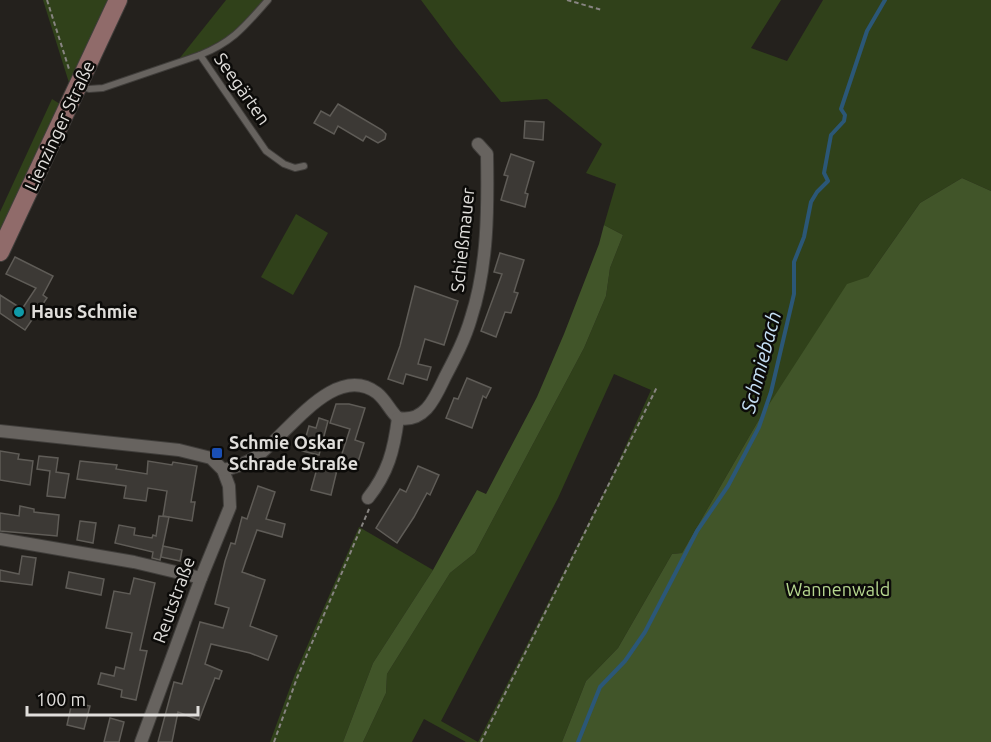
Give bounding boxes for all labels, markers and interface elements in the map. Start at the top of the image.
street label: Seegärten [211,49,275,128]
street label: Lienzinger Straße [20,57,98,194]
street label: Schießmauer [447,186,477,293]
place label: Haus Schmie [31,301,138,321]
marker: Haus Schmie [12,305,26,319]
water label: Schmiebach [736,309,785,416]
place label: Schmie Oskar Schrade Straße [229,432,358,473]
marker: Schmie Oskar Schrade Straße [210,446,224,460]
street label: Reutstraße [148,554,198,645]
park label: Wannenwald [786,579,890,599]
scale bar [27,679,198,717]
text: 100 m [36,689,86,709]

